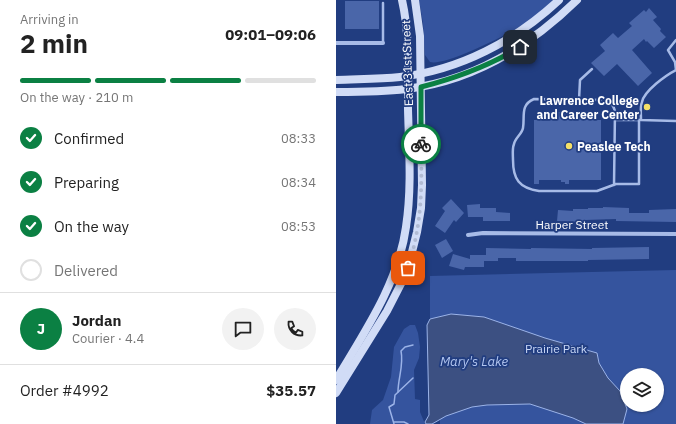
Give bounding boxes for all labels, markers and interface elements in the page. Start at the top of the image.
text: Arriving in [20,11,79,28]
street label: East 31st Street [398,20,416,106]
text: 09:01–09:06 [225,25,316,44]
text: 2 min [20,26,88,60]
pin [503,30,537,64]
icon: home [509,36,531,58]
text: On the way · 210 m [20,89,133,106]
place label: Lawrence College and Career Center [536,93,639,122]
marker: Lawrence College and Career Center [642,102,652,112]
courier [401,124,441,164]
icon: check [20,127,42,149]
text: Confirmed [54,129,124,148]
text: 08:33 [281,130,316,147]
icon: bike [410,133,432,155]
place label: Peaslee Tech [577,139,651,154]
marker: Peaslee Tech [564,141,574,151]
icon: check [20,171,42,193]
text: Preparing [54,173,119,192]
text: 08:34 [281,174,316,191]
icon: check [20,215,42,237]
text: On the way [54,217,129,236]
street label: Harper Street [536,217,609,232]
text: 08:53 [281,218,316,235]
pin [391,251,425,285]
icon: bag [397,257,419,279]
text: Delivered [54,261,118,280]
button: chat [222,308,264,350]
button: phone [274,308,316,350]
text: Jordan [72,311,121,330]
text: J [37,319,45,338]
text: Courier · 4.4 [72,330,144,347]
park label: Prairie Park [525,341,588,356]
water label: Mary's Lake [440,353,508,370]
map controls [620,368,664,412]
button: layers [620,368,664,412]
text: Order #4992 [20,381,109,400]
text: $35.57 [266,381,316,400]

